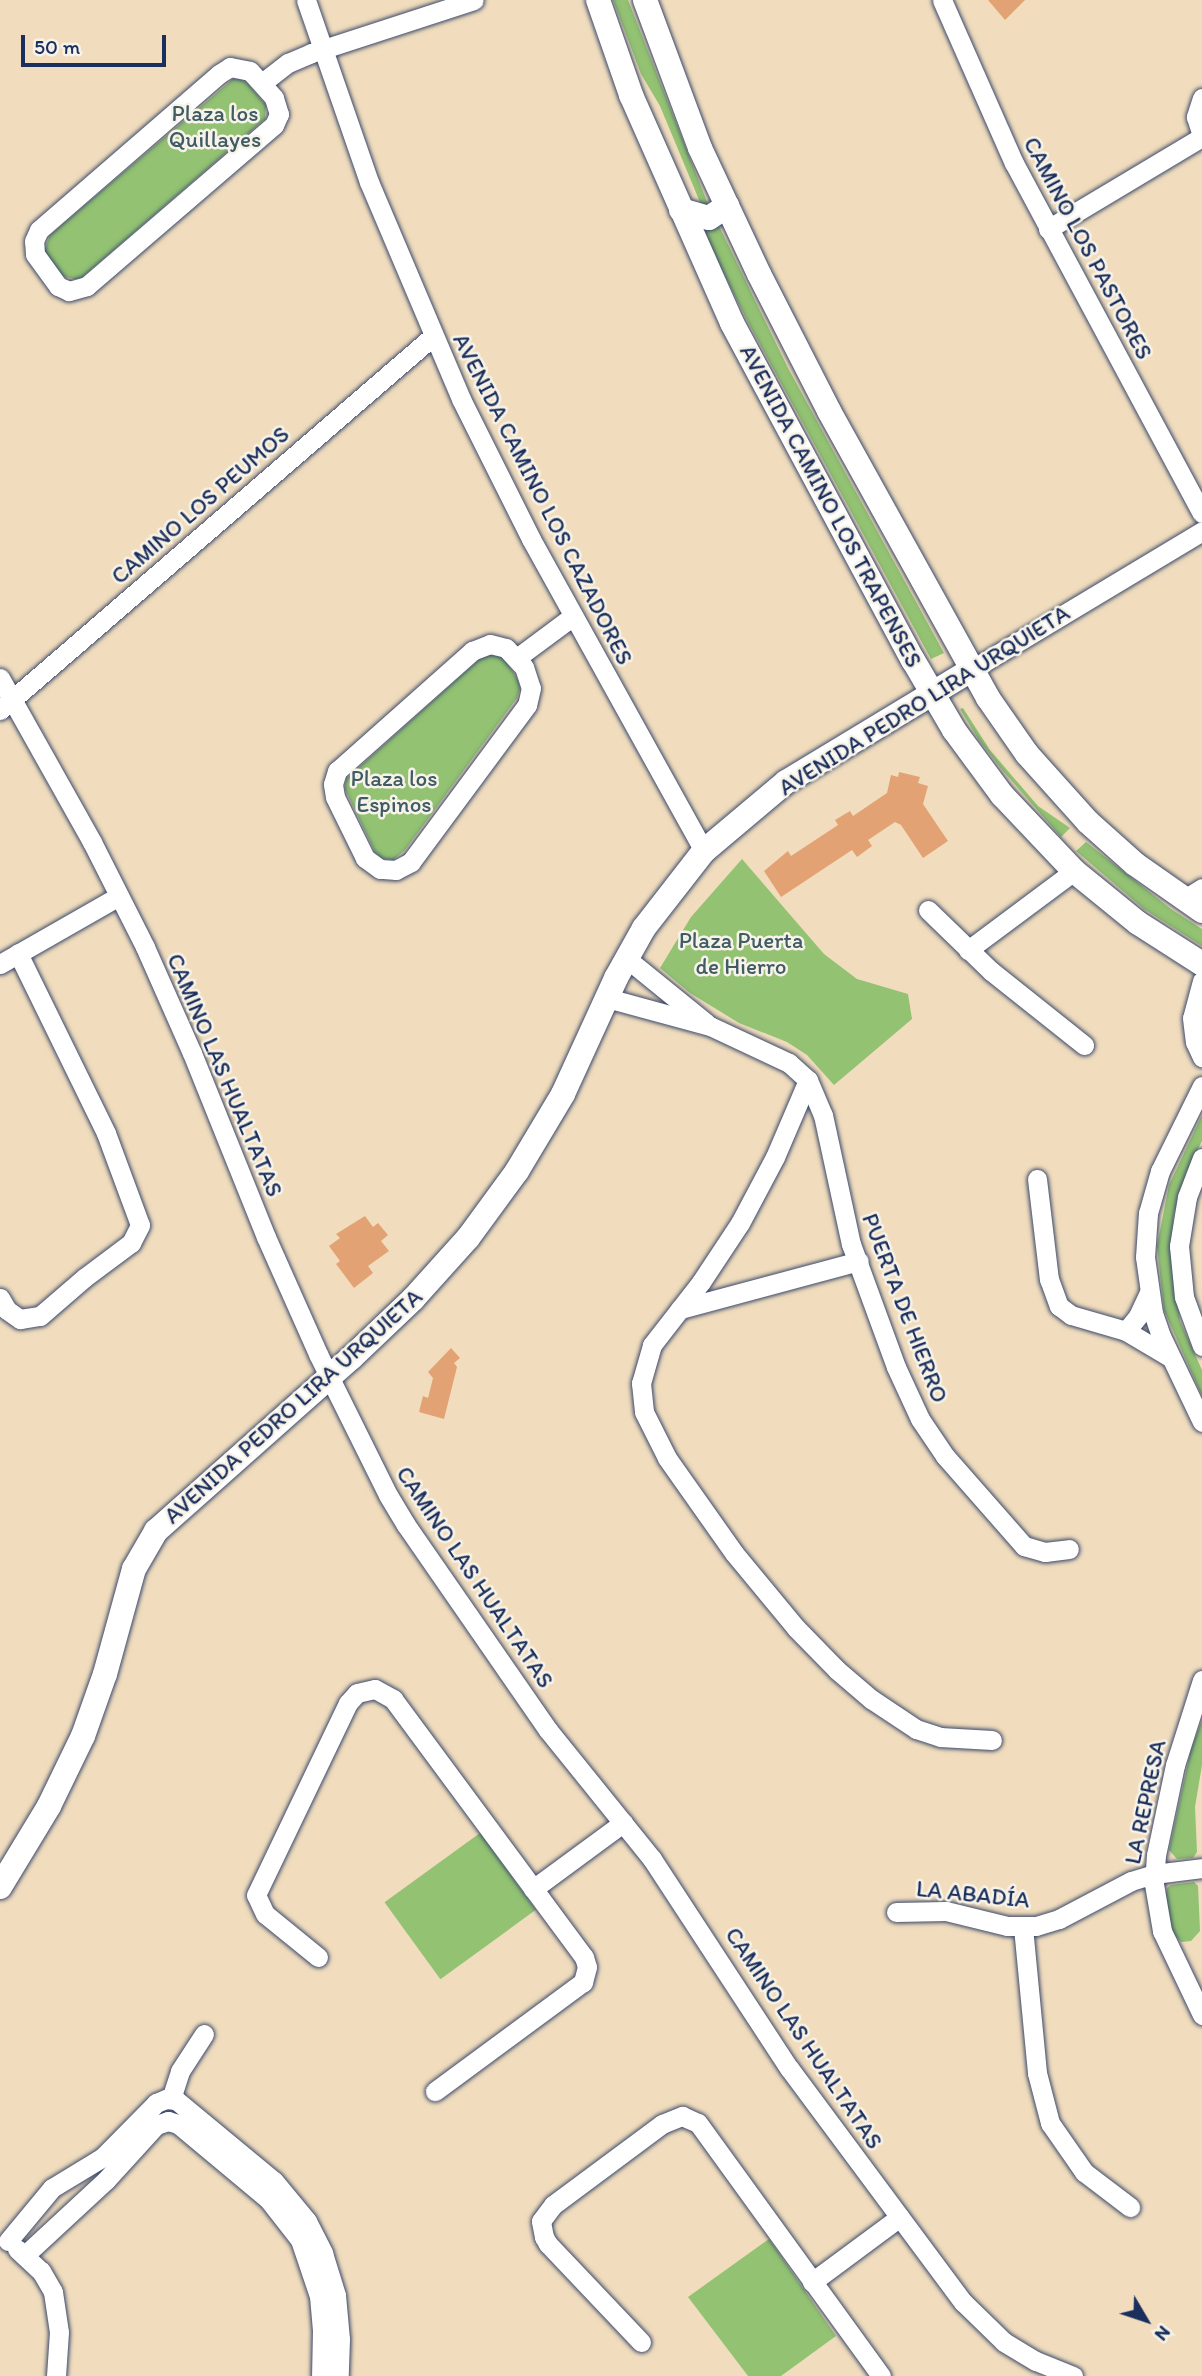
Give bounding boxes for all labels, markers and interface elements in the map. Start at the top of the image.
scale bar [24,21,170,65]
text: 50 m [34,34,80,59]
park label: Plaza los Quillayes [169,99,261,153]
street label: CAMINO LOS PASTORES [1018,133,1158,363]
street label: AVENIDA CAMINO LOS CAZADORES [448,330,638,668]
street label: AVENIDA CAMINO LOS TRAPENSES [734,341,928,671]
street label: CAMINO LOS PEUMOS [105,420,295,590]
street label: AVENIDA PEDRO LIRA URQUIETA [772,598,1076,802]
park label: Plaza los Espinos [350,764,438,818]
park label: Plaza Puerta de Hierro [678,926,804,980]
street label: CAMINO LAS HUALTATAS [161,950,289,1200]
street label: PUERTA DE HIERRO [856,1208,954,1408]
street label: AVENIDA PEDRO LIRA URQUIETA [157,1282,429,1530]
street label: CAMINO LAS HUALTATAS [391,1461,559,1693]
street label: LA REPRESA [1118,1738,1172,1866]
street label: LA ABADÍA [915,1874,1031,1914]
street label: CAMINO LAS HUALTATAS [720,1922,888,2154]
north arrow [1111,2285,1181,2355]
text: N [1150,2321,1176,2346]

